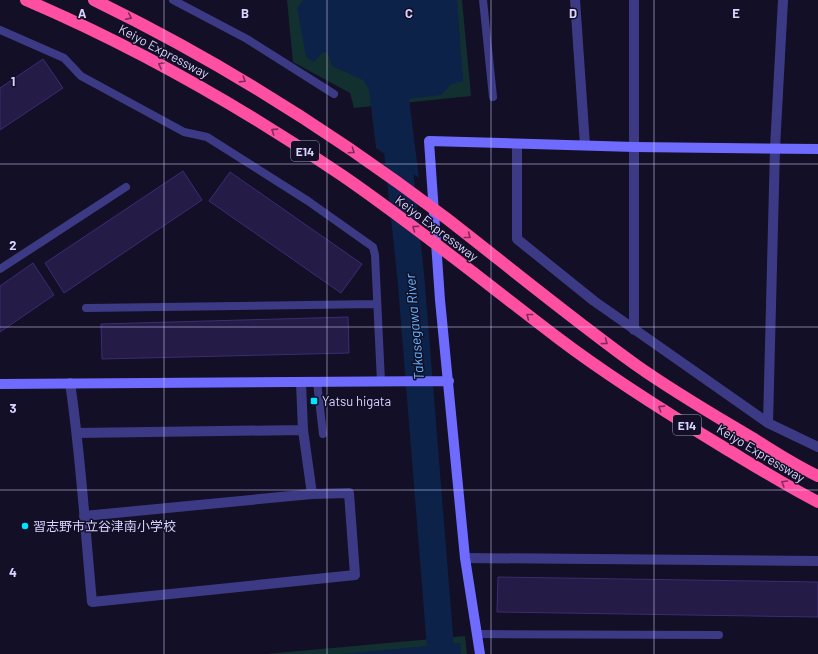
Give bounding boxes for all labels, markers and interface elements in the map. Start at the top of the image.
text: A [78,5,87,21]
text: B [241,5,249,21]
text: C [405,5,413,21]
text: D [569,5,577,21]
text: E [732,5,740,21]
one-way arrow [125,12,133,20]
street label: Keiyo Expressway [116,20,212,82]
one-way arrow [158,62,166,70]
text: 1 [11,73,15,89]
one-way arrow [239,75,246,82]
one-way arrow [271,128,278,135]
road number: E14 [291,141,319,161]
one-way arrow [348,146,355,154]
street label: Keiyo Expressway [392,192,482,264]
one-way arrow [412,226,419,233]
one-way arrow [464,231,471,238]
text: 2 [9,237,17,253]
water label: Takasegawa River [401,272,427,381]
one-way arrow [527,314,534,321]
one-way arrow [601,337,608,344]
place label: Yatsu higata [322,393,391,409]
marker: Yatsu higata [309,396,319,406]
text: 3 [9,400,17,416]
one-way arrow [658,405,665,413]
road number: E14 [673,415,701,435]
street label: Keiyo Expressway [714,420,808,486]
one-way arrow [781,481,788,488]
place label: 習志野市立谷津南小学校 [33,518,176,534]
marker: 習志野市立谷津南小学校 [20,521,30,531]
text: 4 [9,564,17,580]

